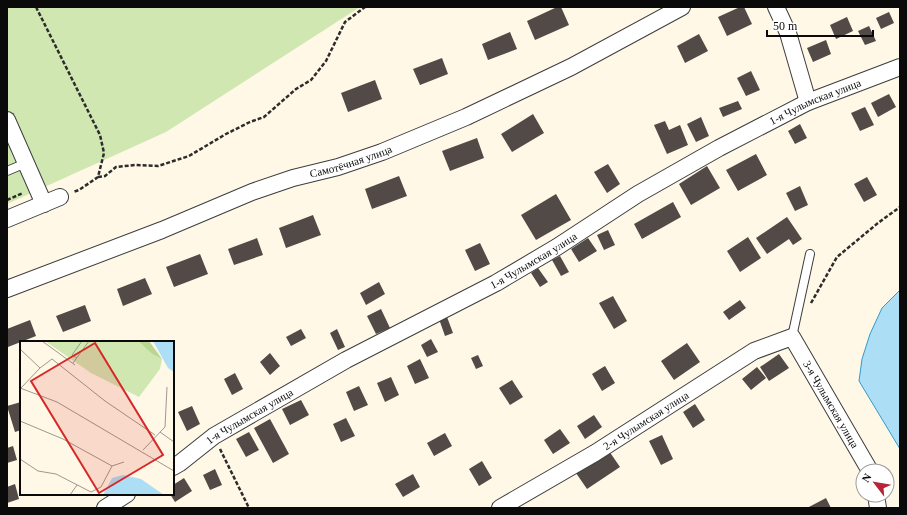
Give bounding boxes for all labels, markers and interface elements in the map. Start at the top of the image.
scale bar [767,12,873,38]
text: 50 m [773,19,798,33]
street label: 1-я Чулымская улица [767,76,863,127]
street label: Самотёчная улица [308,143,394,180]
street label: 1-я Чулымская улица [488,230,579,291]
inset map [20,341,174,495]
street label: 3-я Чулымская улица [801,358,861,450]
street label: 1-я Чулымская улица [203,386,295,446]
street label: 2-я Чулымская улица [601,389,691,452]
north arrow [855,463,895,503]
text: N [859,471,874,484]

